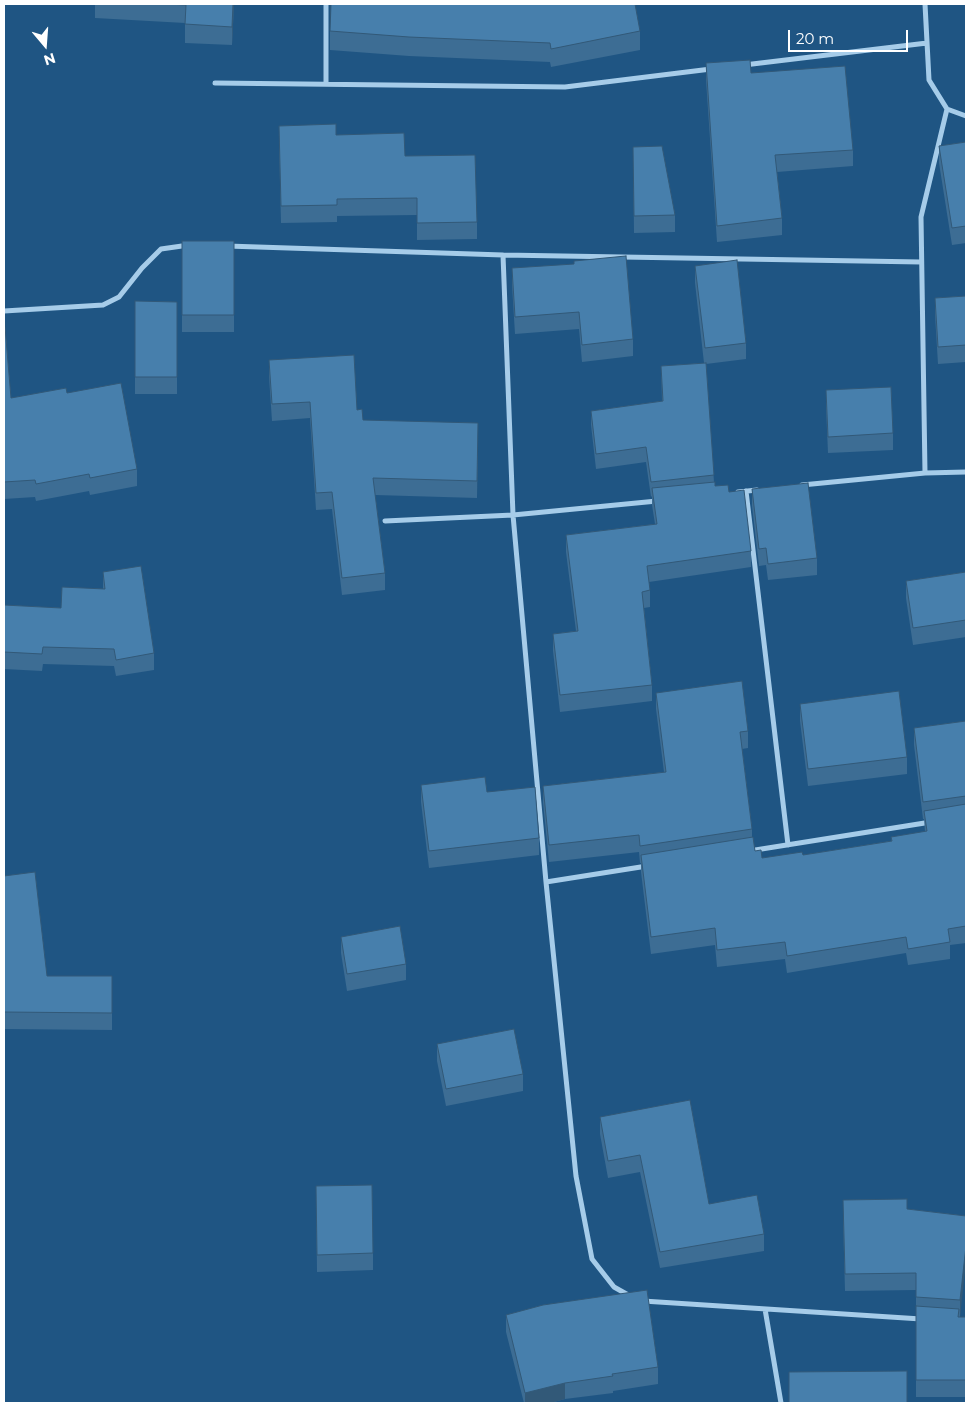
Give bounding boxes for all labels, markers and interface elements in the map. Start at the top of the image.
north arrow [20,20,70,70]
scale bar [790,20,910,52]
text: 20 m [796,29,834,48]
text: N [41,49,58,70]

